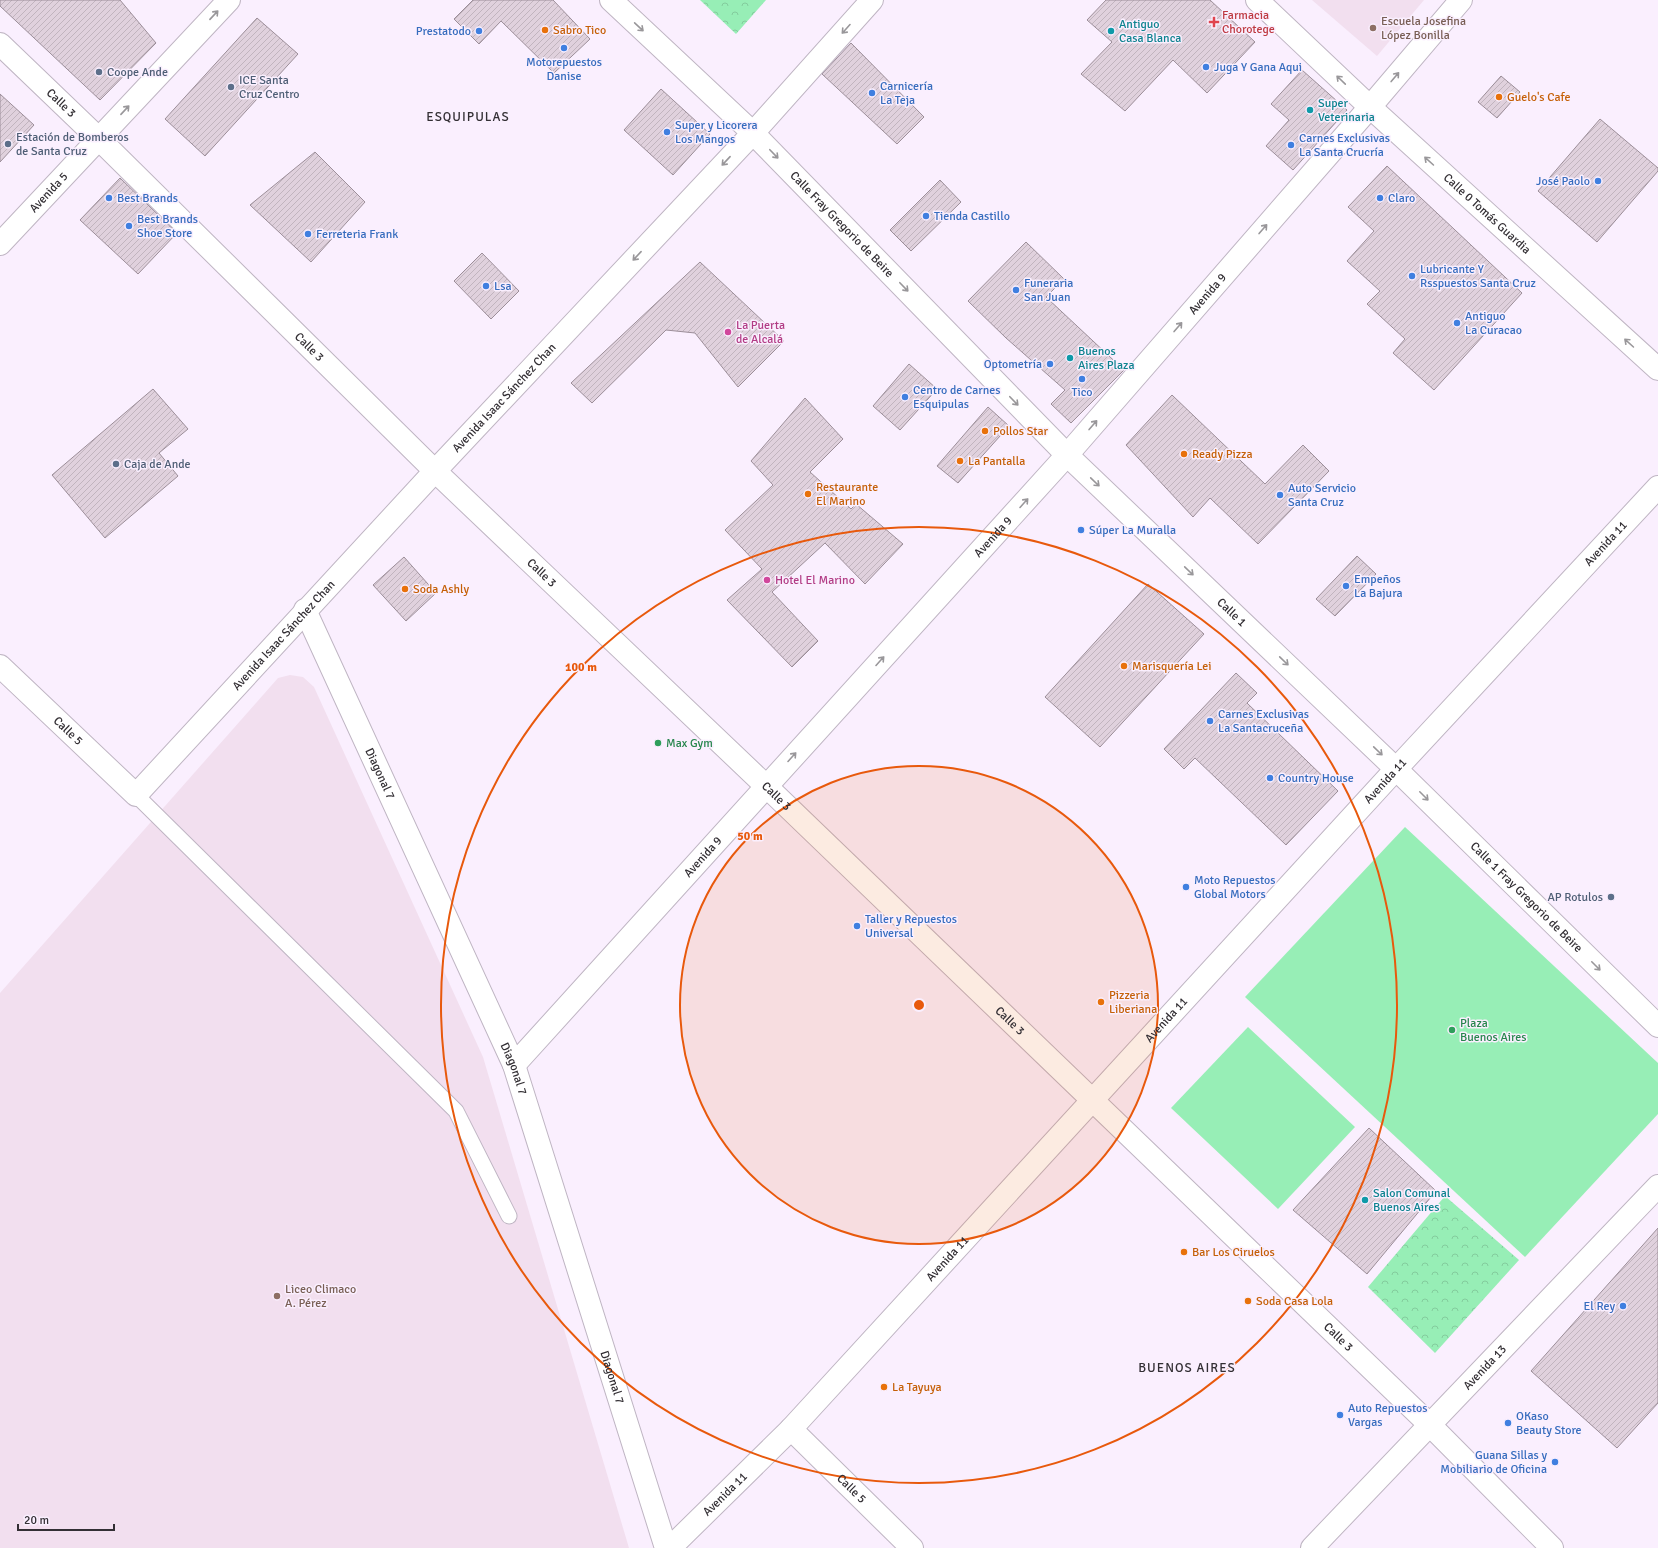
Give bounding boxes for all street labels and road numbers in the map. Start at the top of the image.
street label: Calle 3 [43,85,79,120]
street label: Calle Fray Gregorio de Beire [787,168,897,280]
street label: Avenida 5 [26,169,71,216]
street label: Calle 0 Tomás Guardia [1440,170,1534,257]
street label: Avenida 9 [1185,270,1229,318]
street label: Calle 3 [292,329,327,365]
street label: Avenida Isaac Sánchez Chan [449,340,559,455]
street label: Avenida 9 [971,513,1015,560]
street label: Avenida 11 [1581,518,1630,569]
street label: Calle 3 [524,555,560,590]
street label: Avenida Isaac Sánchez Chan [229,577,338,693]
street label: Calle 1 [1214,595,1250,630]
street label: Calle 5 [50,713,86,748]
street label: Diagonal 7 [362,745,398,802]
street label: Avenida 11 [1361,755,1410,807]
street label: Calle 3 [759,778,794,814]
street label: Avenida 9 [680,833,725,880]
street label: Calle 1 Fray Gregorio de Beire [1467,839,1586,955]
street label: Avenida 11 [1142,994,1191,1046]
street label: Calle 3 [992,1003,1028,1038]
street label: Diagonal 7 [497,1040,530,1097]
street label: Avenida 11 [923,1233,972,1284]
street label: Calle 3 [1321,1319,1356,1355]
street label: Avenida 13 [1460,1342,1510,1393]
street label: Diagonal 7 [597,1349,628,1406]
street label: Avenida 11 [700,1469,750,1519]
street label: Calle 5 [834,1471,869,1506]

